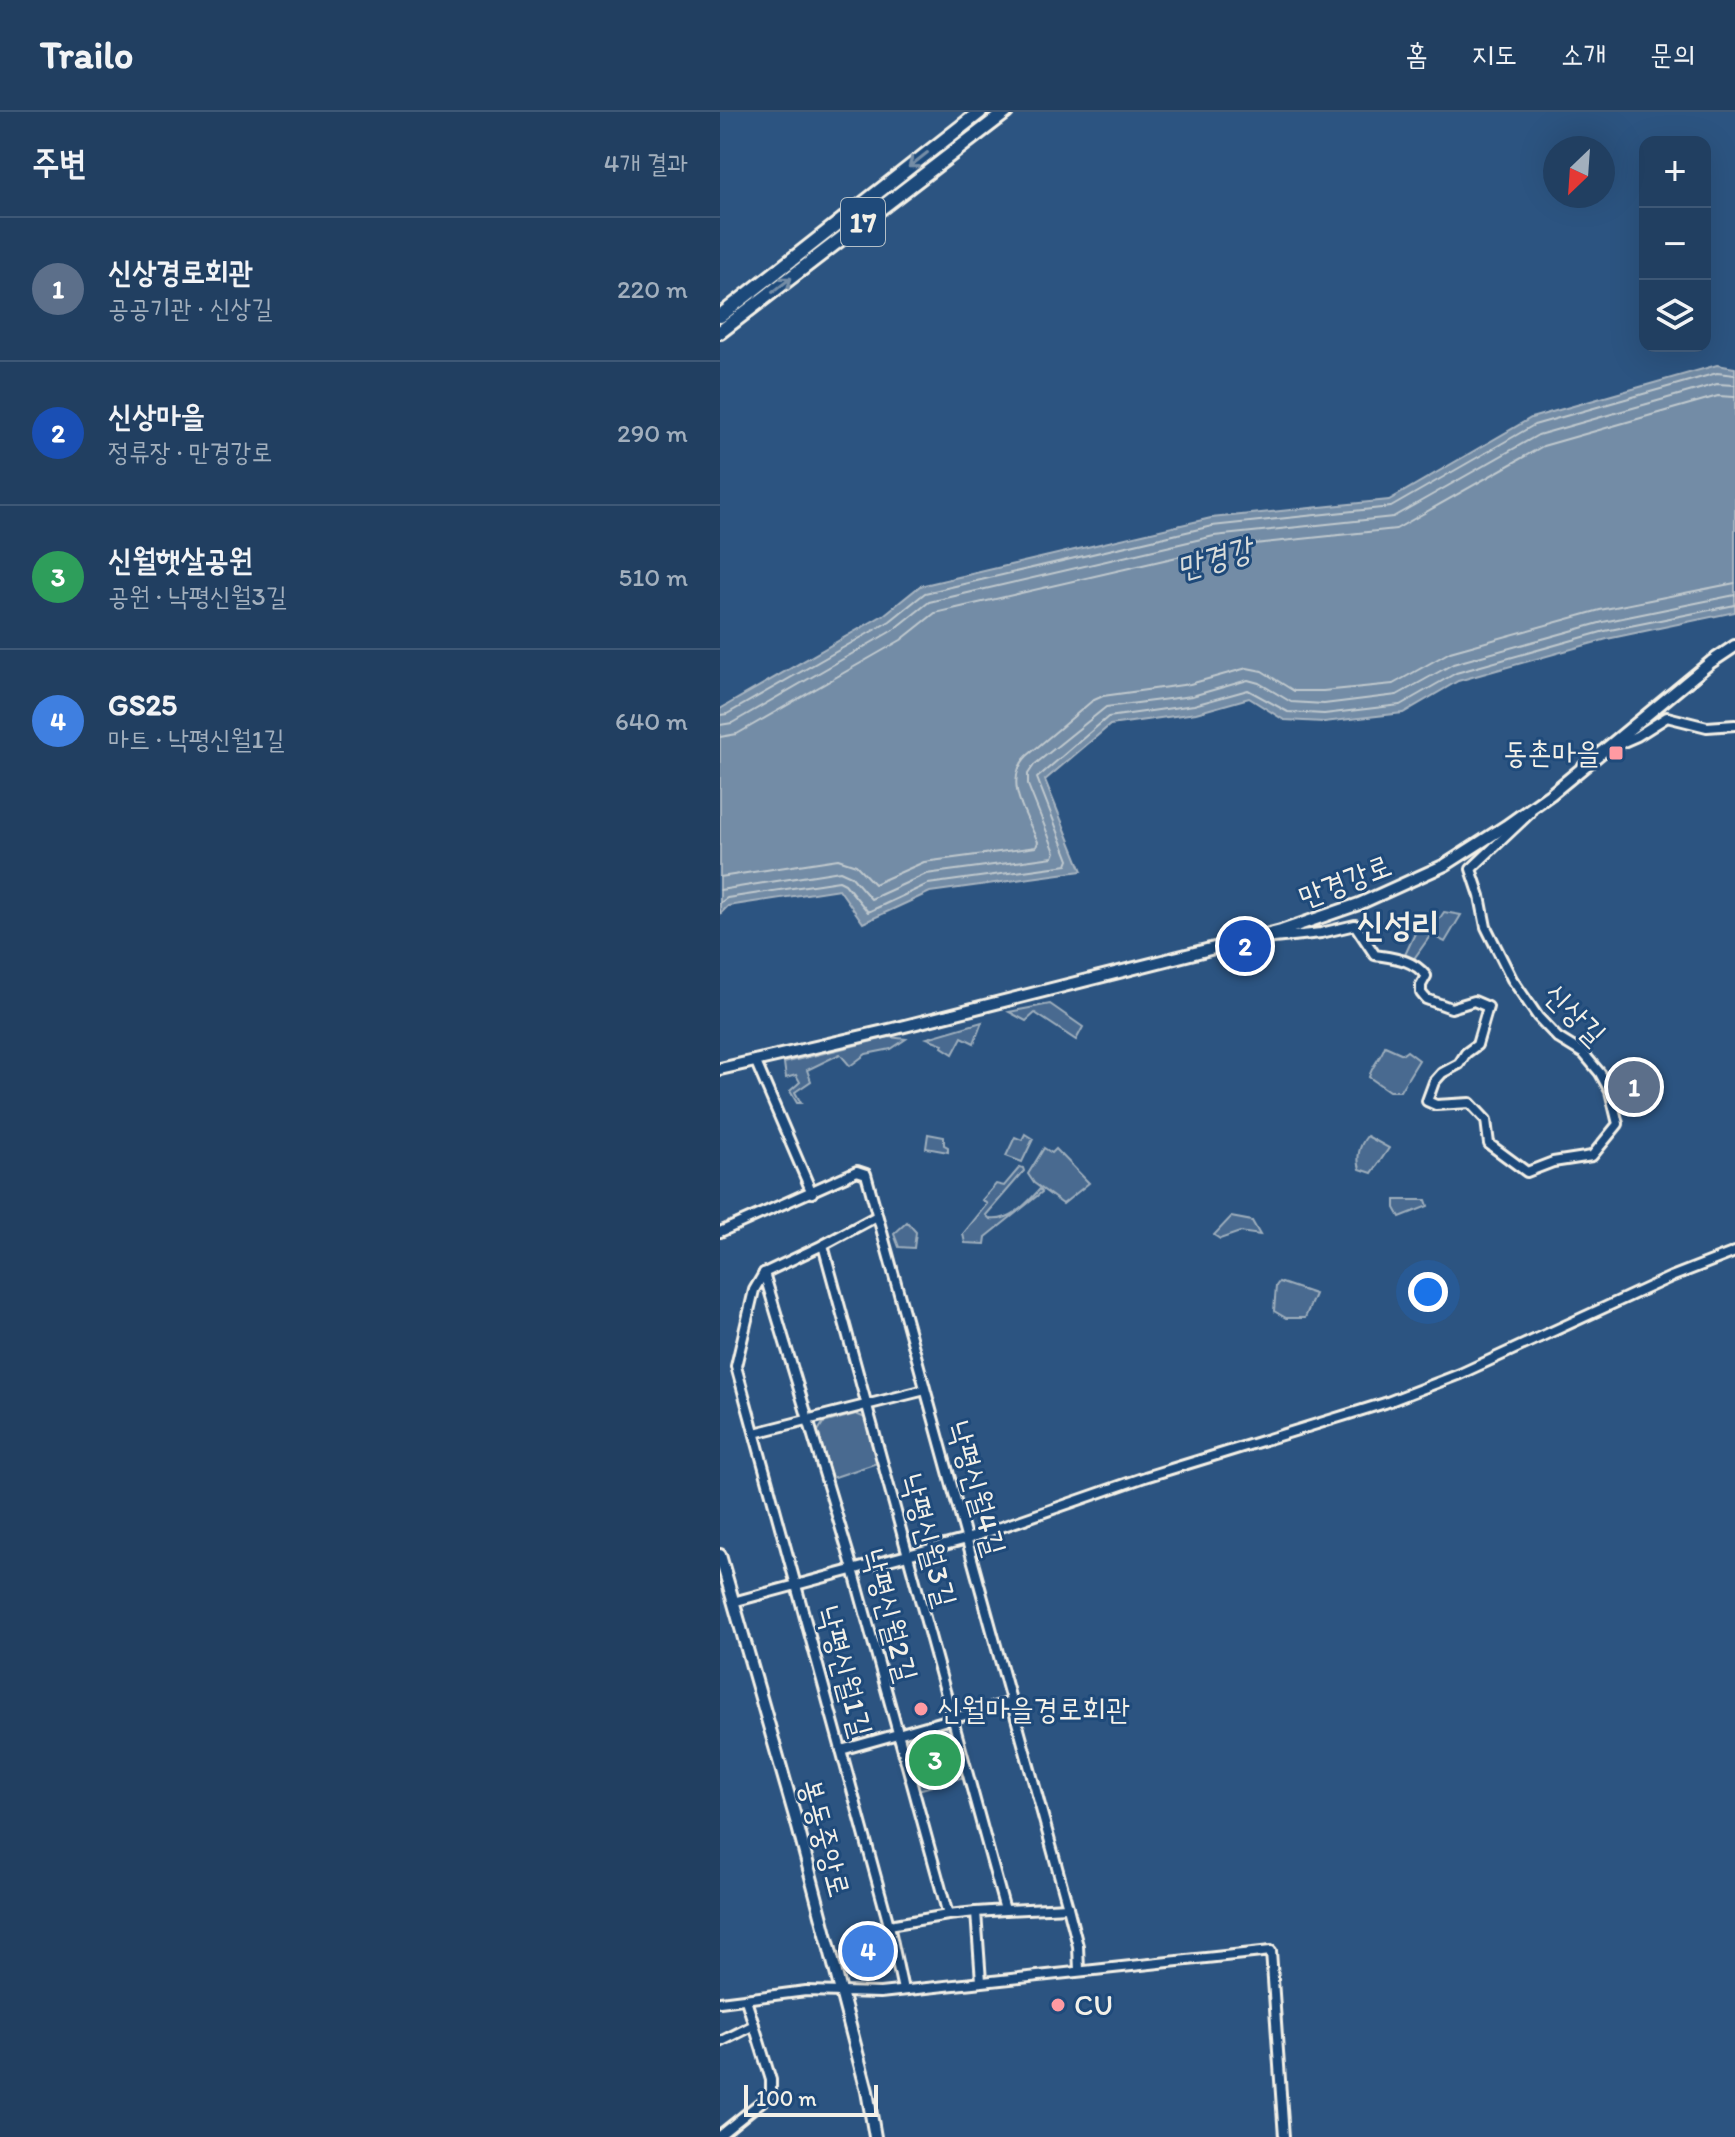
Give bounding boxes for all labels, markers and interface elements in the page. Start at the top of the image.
text: Trailo [40,32,133,78]
text: 홈 [1405,37,1428,71]
text: 지도 [1472,37,1517,71]
text: 소개 [1561,37,1606,71]
text: 문의 [1650,37,1695,71]
north arrow [1543,136,1615,208]
map controls [1639,136,1711,352]
button: + [1639,136,1711,208]
text: 주변 [32,142,87,183]
text: 4개 결과 [604,147,688,179]
one-way arrow [908,151,929,168]
road number: 17 [841,198,885,246]
button: − [1639,208,1711,280]
text: 신상경로회관 [108,253,253,290]
text: 1 [52,273,64,305]
text: 220 m [617,273,688,305]
one-way arrow [771,276,792,293]
button: layers [1639,280,1711,352]
text: 공공기관 · 신상길 [108,292,272,324]
text: 신상마을 [108,397,205,434]
text: 2 [51,417,65,449]
text: 290 m [617,417,688,449]
text: 정류장 · 만경강로 [108,436,272,468]
water label: 만경강 [1172,528,1259,587]
text: 신월햇살공원 [108,541,253,578]
text: 3 [51,561,65,593]
text: 510 m [619,561,688,593]
text: 공원 · 낙평신월3길 [108,580,287,612]
text: GS25 [108,686,177,723]
text: 4 [50,705,66,737]
text: 640 m [615,705,688,737]
text: 마트 · 낙평신월1길 [108,723,284,755]
place label: 동촌마을 [1503,734,1600,771]
marker: 동촌마을 [1607,744,1625,762]
street label: 만경강로 [1293,846,1397,915]
district label: 신성리 [1357,904,1439,945]
pin: 2 [1219,916,1271,976]
street label: 신상길 [1537,975,1614,1052]
pin: 1 [1608,1057,1660,1117]
your location [1408,1272,1448,1312]
street label: 낙평신월4길 [941,1416,1014,1560]
street label: 낙평신월3길 [894,1469,965,1611]
street label: 낙평신월2길 [855,1544,926,1686]
street label: 낙평신월1길 [810,1601,881,1741]
place label: 신월마을경로회관 [937,1690,1130,1727]
marker: 신월마을경로회관 [912,1700,930,1718]
pin: 3 [909,1730,961,1790]
street label: 봉동중앙로 [792,1775,859,1901]
pin: 4 [842,1921,894,1981]
place label: CU [1074,1986,1113,2023]
marker: CU [1049,1996,1067,2014]
scale bar [744,2081,878,2117]
text: 100 m [756,2085,817,2112]

